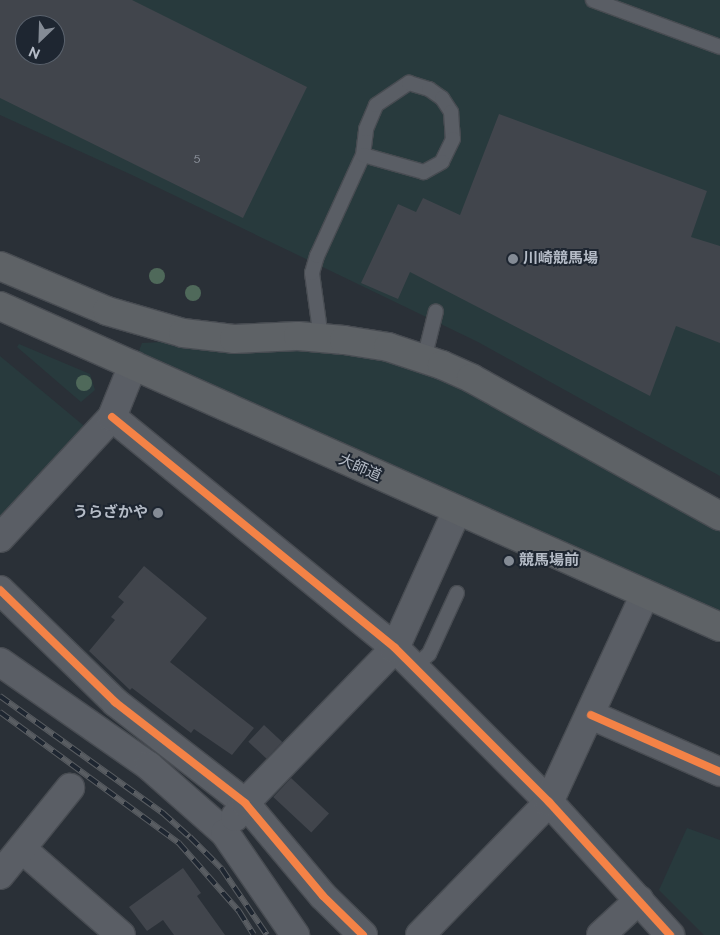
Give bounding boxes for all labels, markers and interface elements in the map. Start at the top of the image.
north arrow [15,15,65,65]
text: N [26,43,42,62]
house number: 5 [194,151,200,165]
place label: 川崎競馬場 [523,250,598,268]
marker: 川崎競馬場 [507,253,519,265]
street label: 大師道 [336,451,384,485]
place label: うらざかや [73,504,148,522]
marker: うらざかや [152,507,164,519]
place label: 競馬場前 [519,552,579,570]
marker: 競馬場前 [503,555,515,567]

